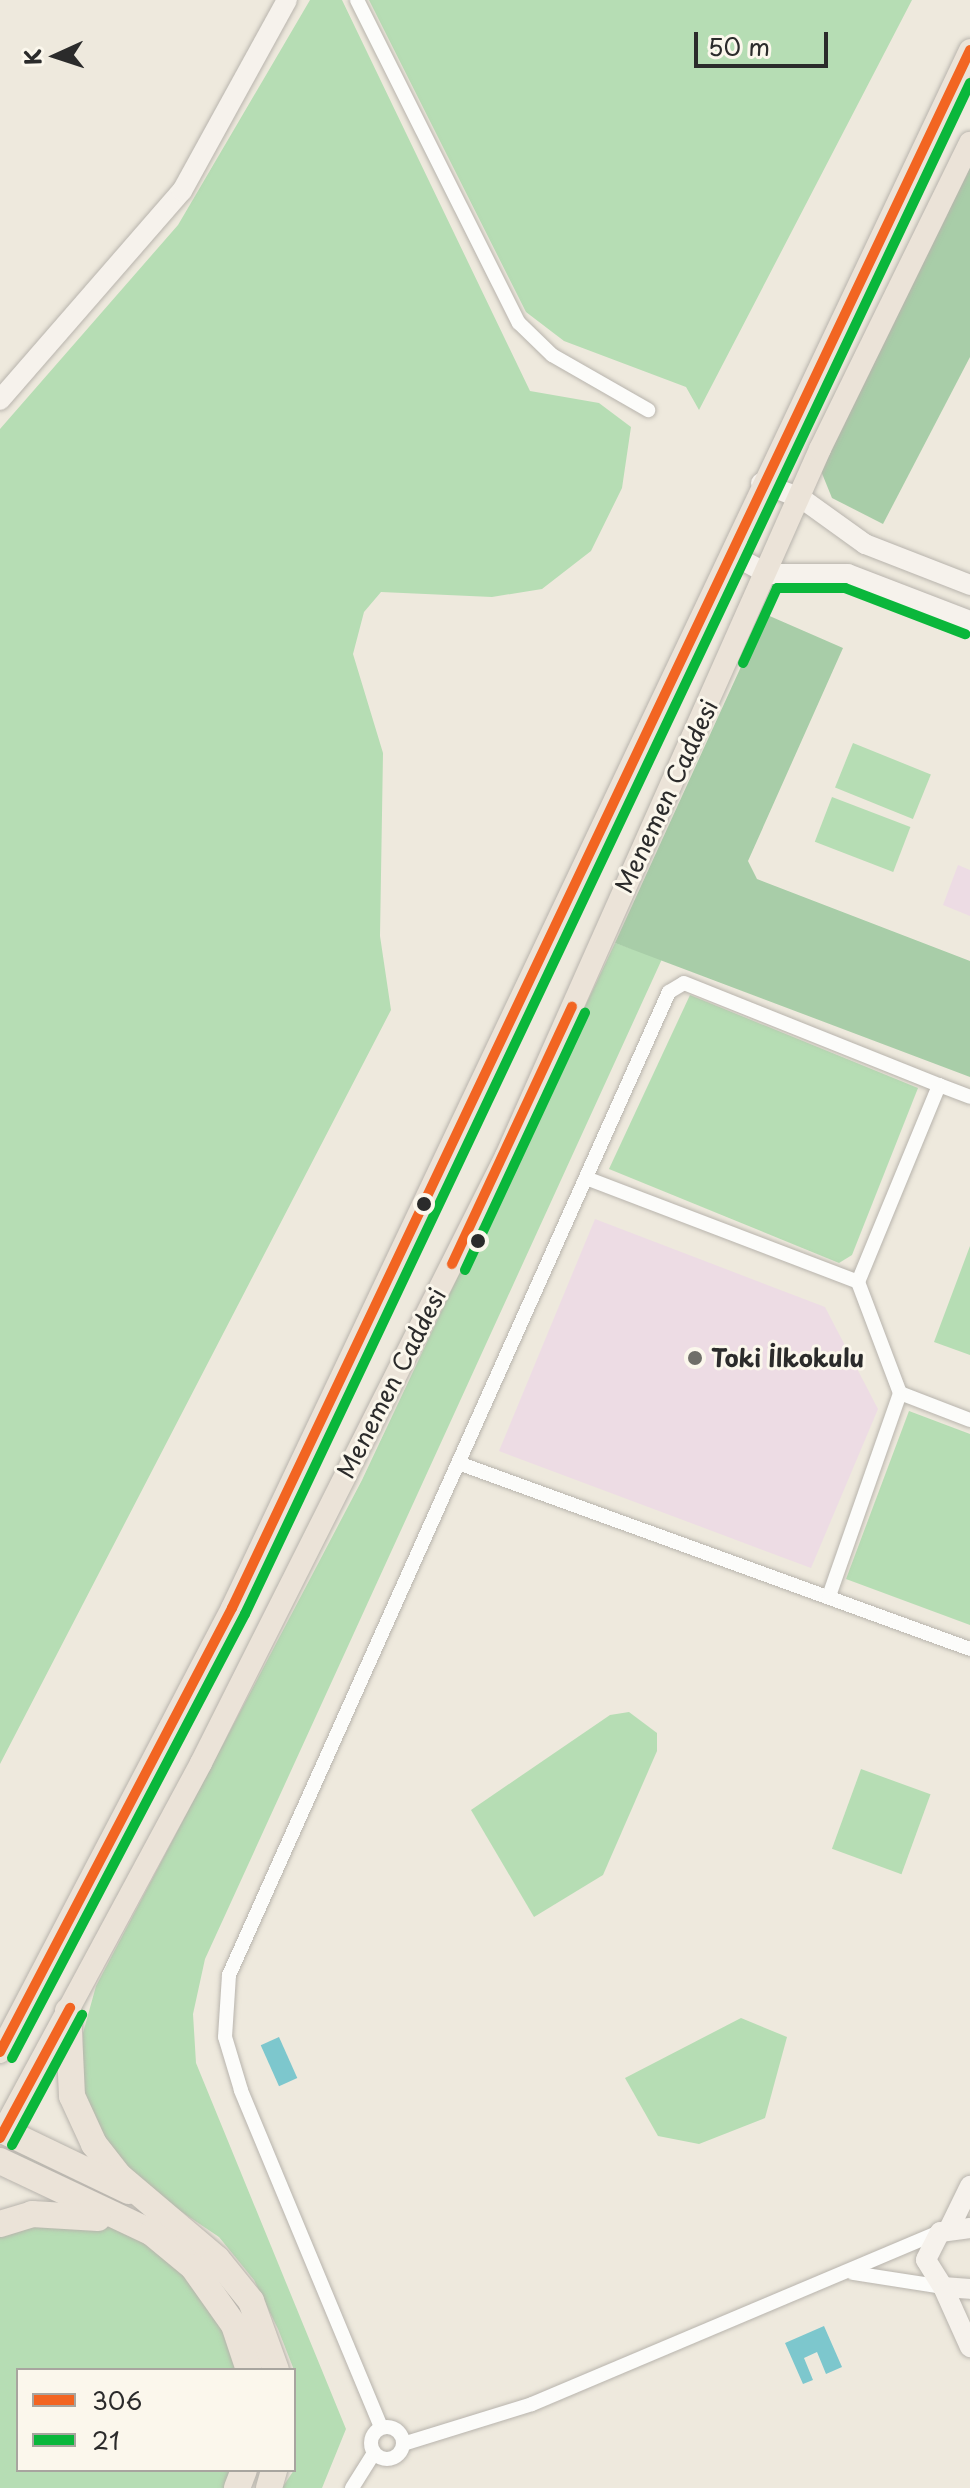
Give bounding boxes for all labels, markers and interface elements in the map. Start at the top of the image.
north arrow [16,16,96,96]
scale bar [698,16,832,66]
text: 50 m [708,28,770,64]
text: K [15,48,48,66]
street label: Menemen Caddesi [608,694,724,898]
unlabelled marker [416,1196,432,1212]
unlabelled marker [470,1233,486,1249]
street label: Menemen Caddesi [330,1283,452,1483]
place label: Toki İlkokulu [711,1344,865,1372]
marker: Toki İlkokulu [686,1349,704,1367]
legend [16,2368,296,2472]
text: 306 [92,2382,142,2418]
text: 21 [92,2422,120,2458]

